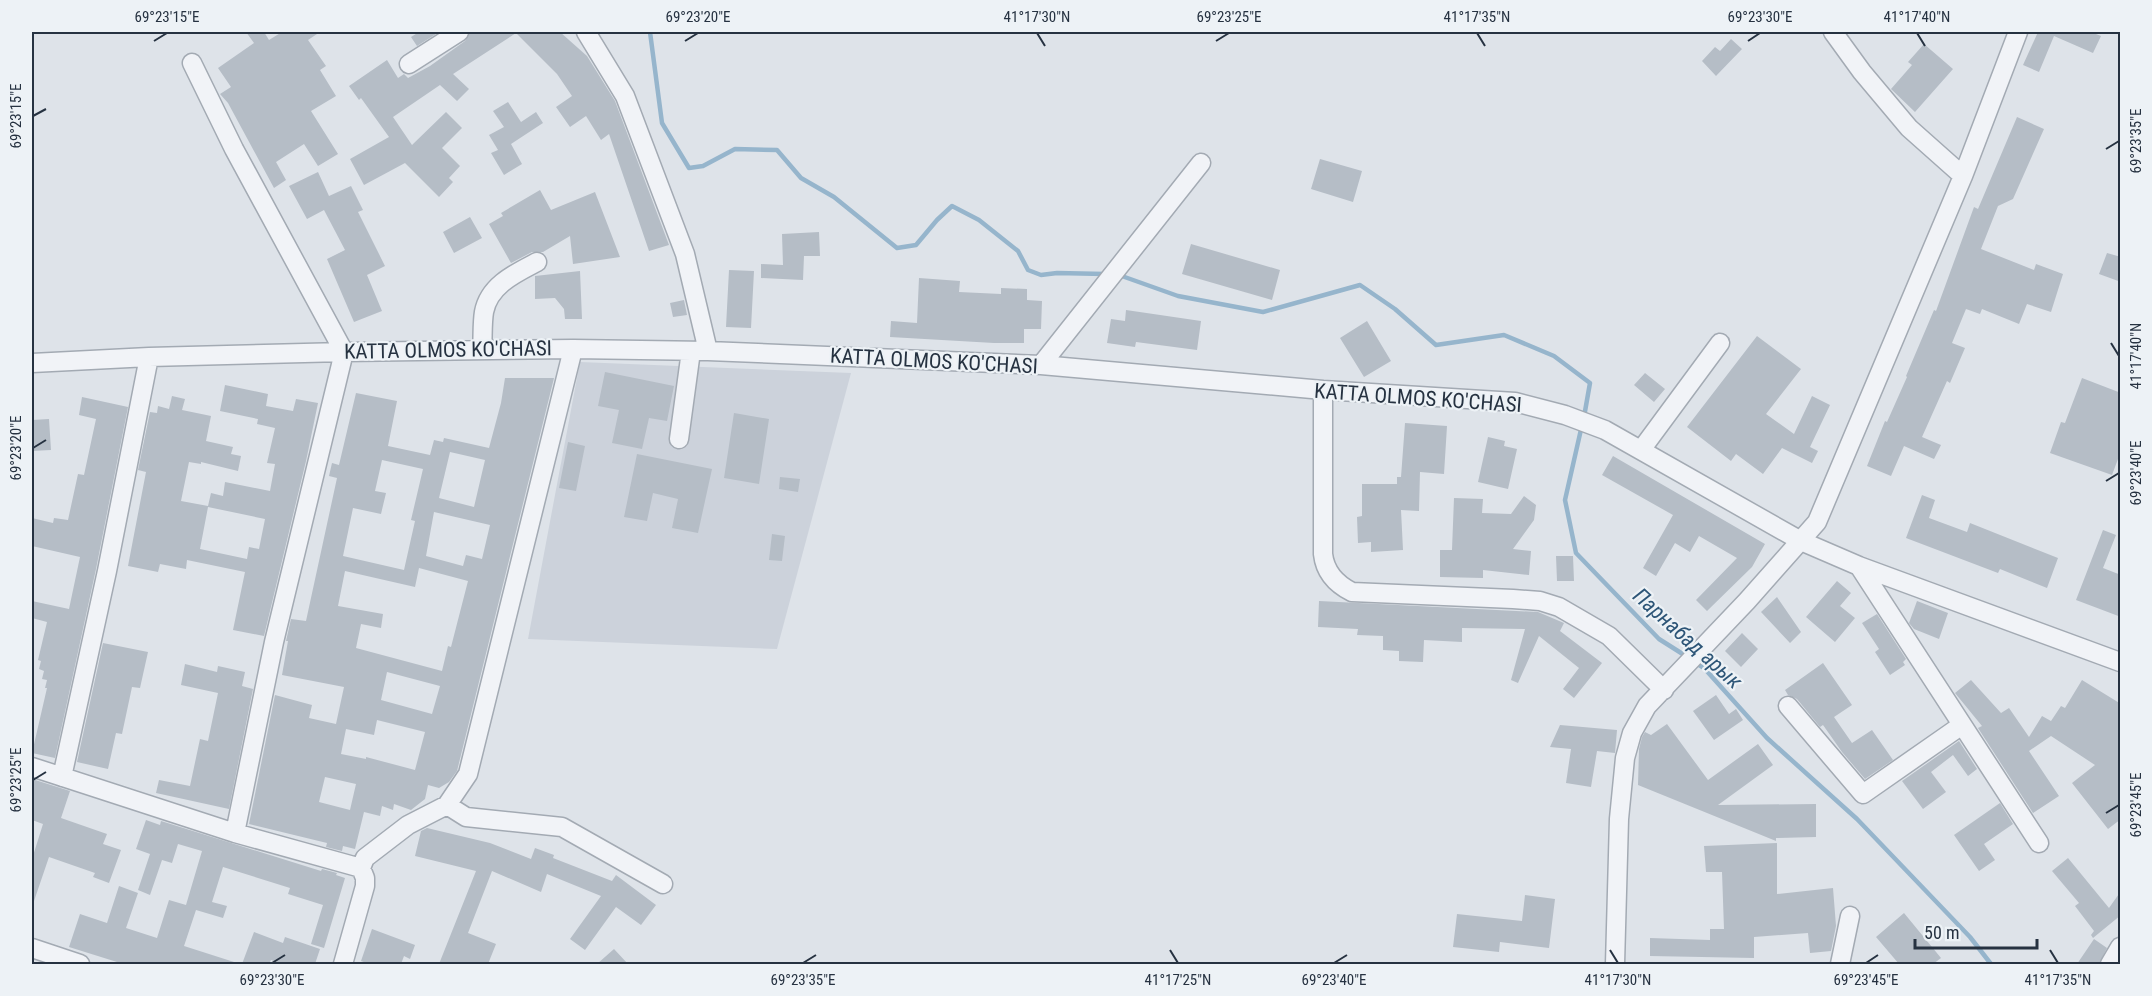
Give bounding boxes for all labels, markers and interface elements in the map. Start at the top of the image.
text: 69°23'15"E [135,8,199,26]
text: 69°23'20"E [666,8,730,26]
text: 41°17'30"N [1004,8,1070,26]
text: 69°23'25"E [1197,8,1261,26]
text: 41°17'35"N [1444,8,1510,26]
text: 69°23'30"E [1728,8,1792,26]
text: 41°17'40"N [1884,8,1950,26]
text: 69°23'15"E [7,84,25,148]
text: 69°23'35"E [2127,109,2145,173]
text: 41°17'40"N [2127,323,2145,389]
street label: KATTA OLMOS KO'CHASI [344,336,552,364]
street label: KATTA OLMOS KO'CHASI [830,344,1038,378]
street label: KATTA OLMOS KO'CHASI [1313,379,1523,417]
text: 69°23'20"E [7,416,25,480]
text: 69°23'40"E [2127,441,2145,505]
water label: Парнабад арык [1628,583,1748,694]
text: 69°23'25"E [7,748,25,812]
text: 69°23'45"E [2127,773,2145,837]
scale bar [1915,912,2036,950]
text: 50 m [1924,922,1959,943]
text: 69°23'30"E [240,971,304,989]
text: 69°23'35"E [771,971,835,989]
text: 41°17'25"N [1145,971,1211,989]
text: 69°23'40"E [1302,971,1366,989]
text: 41°17'30"N [1585,971,1651,989]
text: 69°23'45"E [1834,971,1898,989]
text: 41°17'35"N [2025,971,2091,989]

